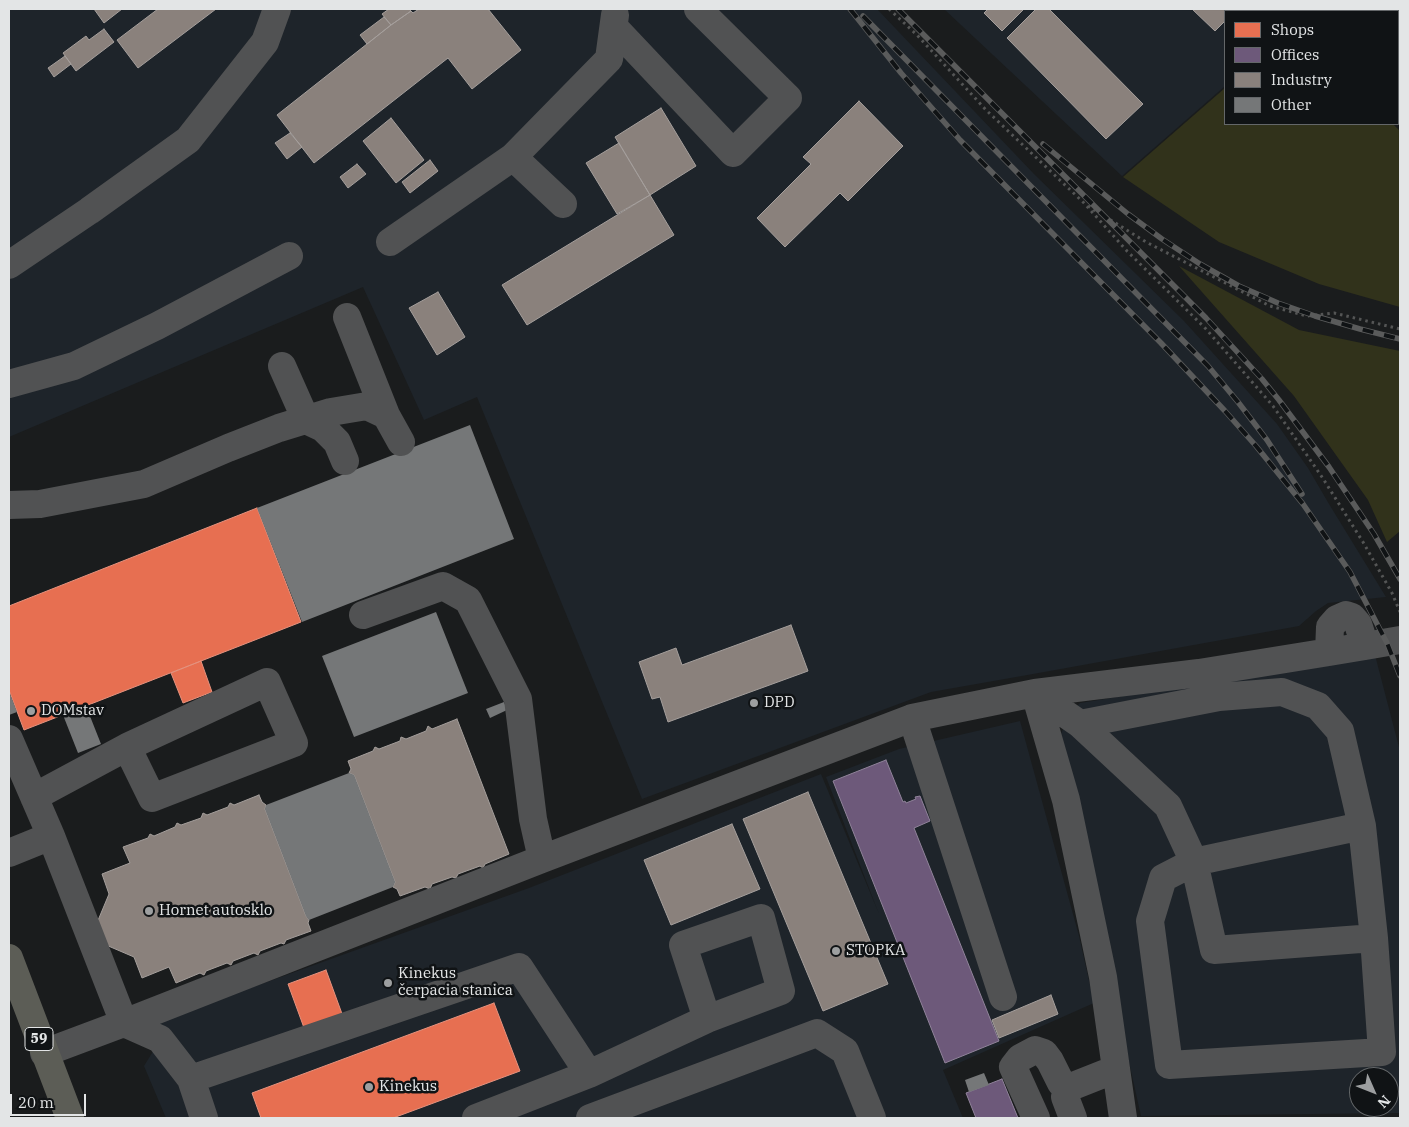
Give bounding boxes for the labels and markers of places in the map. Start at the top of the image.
place label: DPD [764,694,795,712]
marker: DPD [748,697,760,709]
place label: DOMstav [41,702,104,720]
marker: DOMstav [25,705,37,717]
place label: Hornet autosklo [159,902,273,920]
marker: Hornet autosklo [143,905,155,917]
place label: STOPKA [846,942,905,960]
marker: STOPKA [830,945,842,957]
place label: Kinekus čerpacia stanica [398,965,513,1000]
marker: Kinekus čerpacia stanica [382,977,394,989]
place label: Kinekus [379,1078,437,1096]
marker: Kinekus [363,1081,375,1093]

